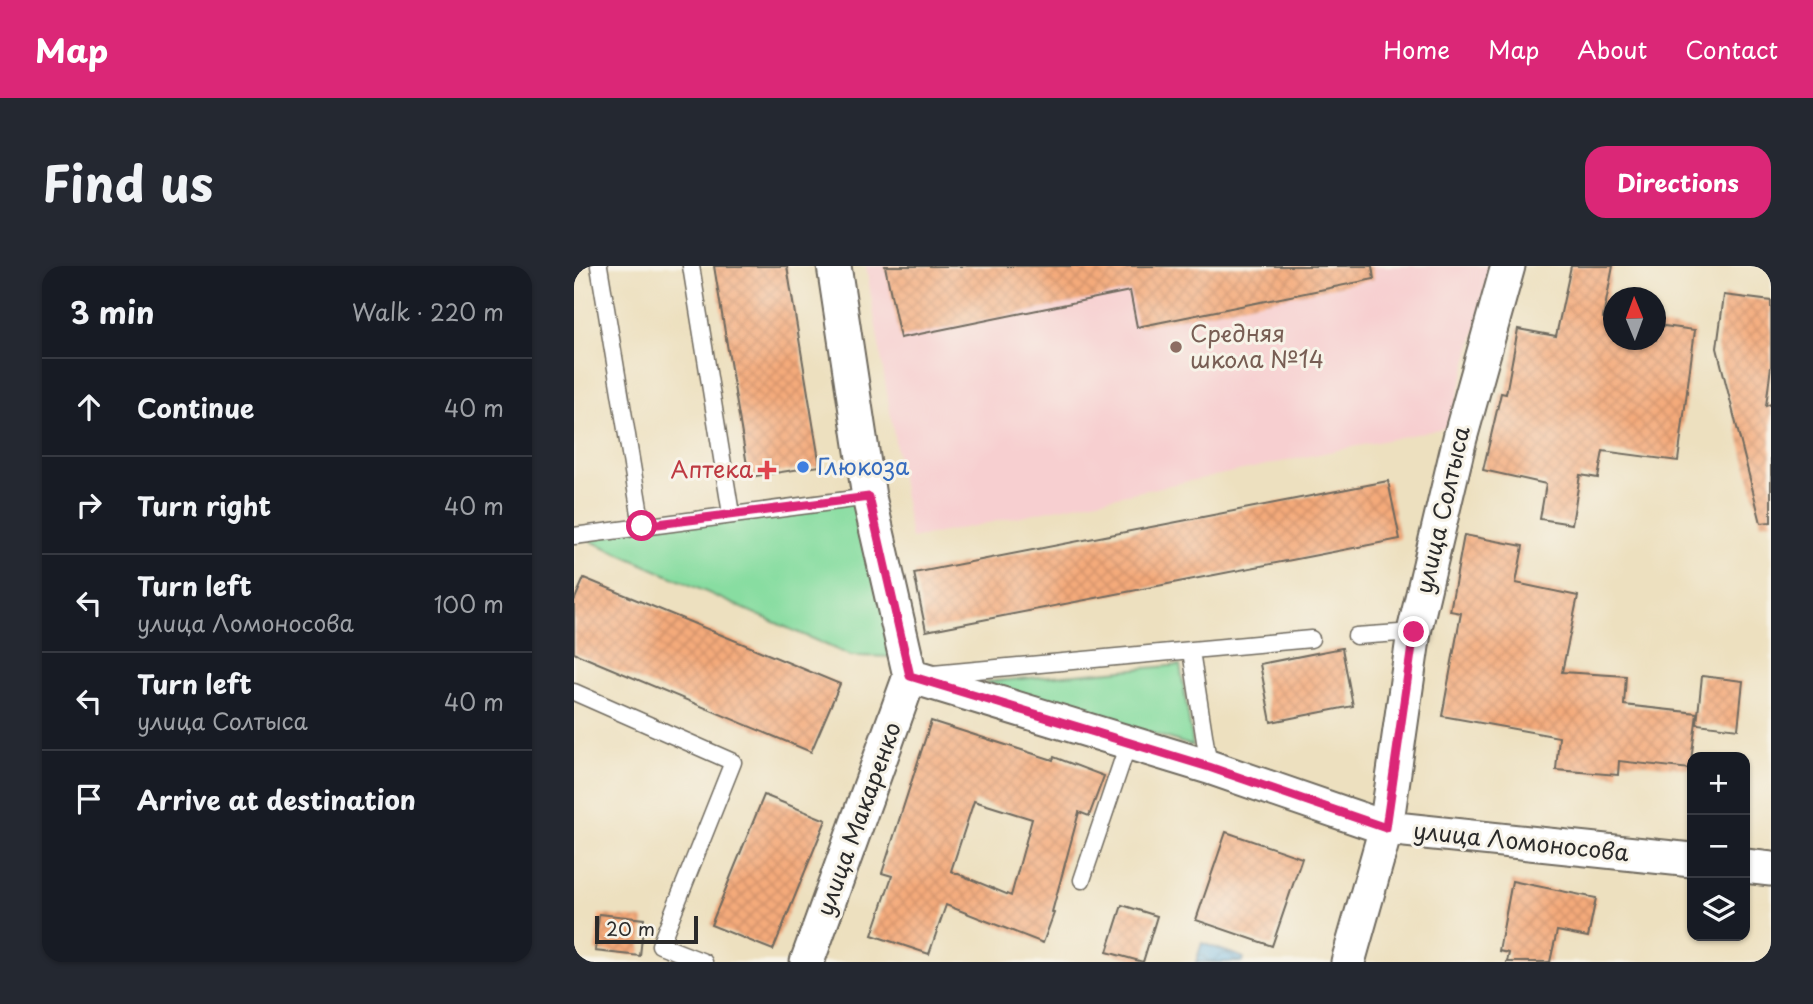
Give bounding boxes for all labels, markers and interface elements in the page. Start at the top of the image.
text: Map [35,24,108,74]
text: Home [1383,31,1450,67]
text: Map [1488,31,1539,67]
text: About [1577,31,1647,67]
text: Contact [1685,31,1778,67]
text: Find us [42,145,213,219]
button: Directions [1585,146,1771,218]
north arrow [1603,287,1666,350]
text: 3 min [70,289,155,334]
text: Walk · 220 m [352,294,504,329]
place label: Средняя школа №14 [1190,315,1324,376]
marker: Средняя школа №14 [1168,339,1184,355]
icon: ahead [70,388,108,426]
text: Continue [137,388,254,427]
text: 40 m [444,390,504,425]
street label: улица Солтыса [1405,422,1478,597]
place label: Глюкоза [817,448,910,483]
place label: Аптека [671,451,754,486]
marker: Глюкоза [795,459,811,475]
marker: Аптека [759,462,775,478]
icon: right [70,486,108,524]
text: Turn right [137,486,271,525]
text: 40 m [444,488,504,523]
route start [626,510,657,541]
text: Turn left [137,566,252,605]
icon: left [70,584,108,622]
text: 100 m [434,586,504,621]
text: улица Ломоносова [137,605,354,640]
route end [1398,616,1429,647]
text: Turn left [137,664,252,703]
icon: left [70,682,108,720]
text: 40 m [444,684,504,719]
text: улица Солтыса [137,703,308,738]
street label: улица Макаренко [806,717,909,920]
map controls [1687,752,1750,941]
button: + [1687,752,1750,815]
icon: arrive [70,780,108,818]
text: Arrive at destination [137,780,416,819]
street label: улица Ломоносова [1412,812,1631,869]
button: − [1687,815,1750,878]
button: layers [1687,878,1750,941]
scale bar [595,913,698,945]
text: 20 m [606,914,655,942]

